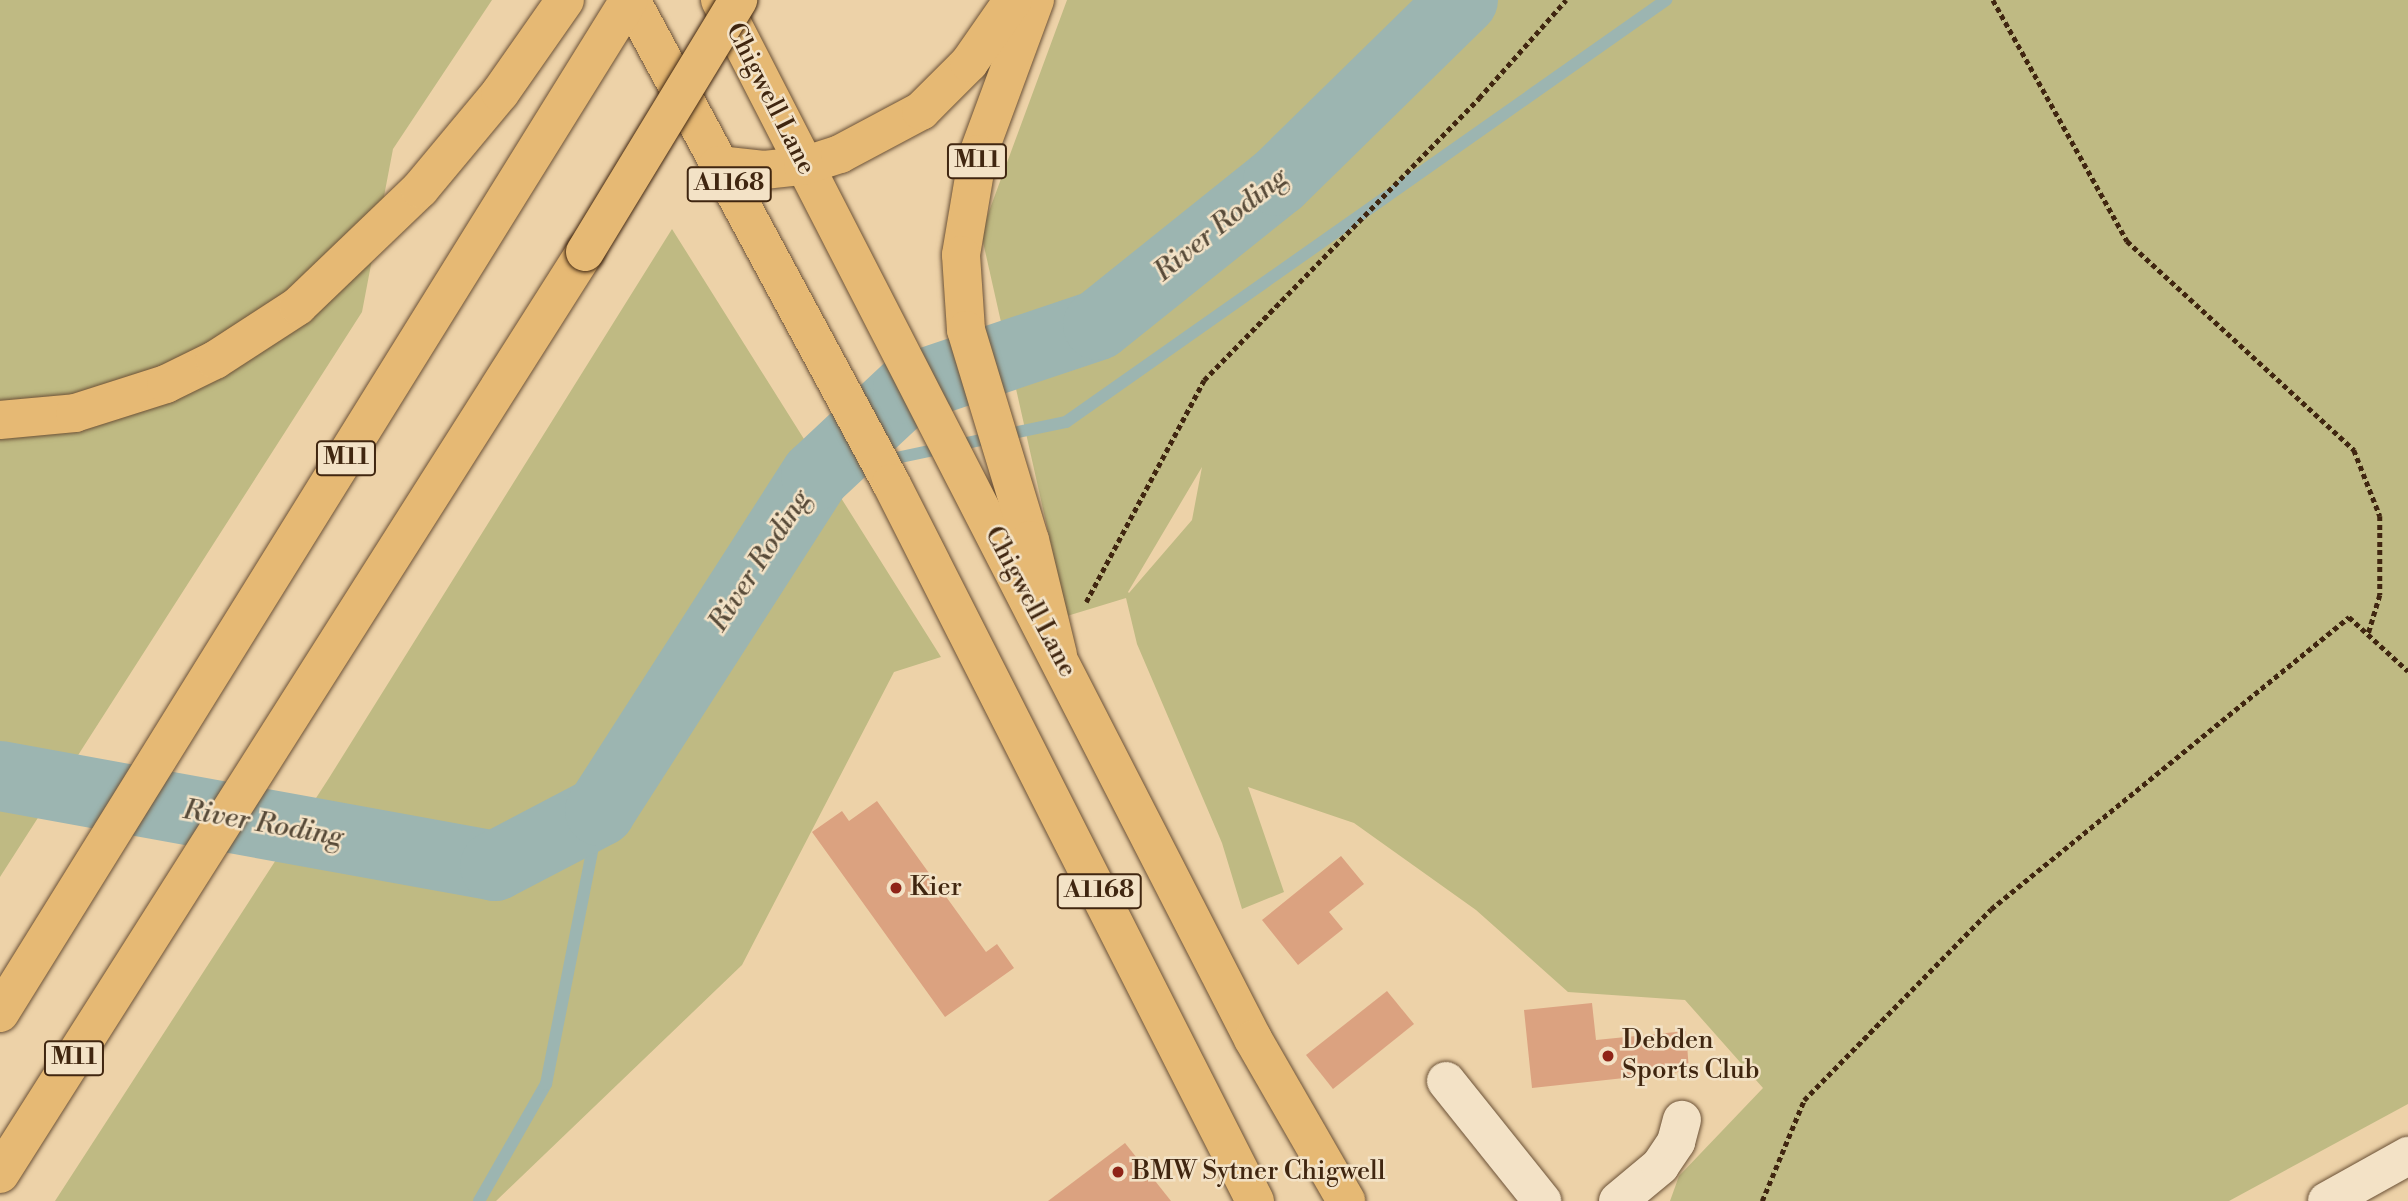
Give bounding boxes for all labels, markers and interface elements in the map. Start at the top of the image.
street label: Chigwell Lane [718,18,822,180]
road number: M11 [946,140,1009,182]
water label: River Roding [1147,161,1295,289]
road number: A1168 [685,164,773,204]
road number: M11 [314,438,378,478]
water label: River Roding [702,484,818,638]
street label: Chigwell Lane [977,521,1083,683]
water label: River Roding [180,793,346,855]
road number: A1168 [1055,870,1143,912]
place label: Kier [910,872,962,904]
marker: Kier [888,880,904,896]
place label: Debden Sports Club [1622,1025,1760,1086]
road number: M11 [42,1038,106,1078]
marker: Debden Sports Club [1600,1048,1616,1064]
place label: BMW Sytner Chigwell [1132,1156,1385,1188]
marker: BMW Sytner Chigwell [1110,1164,1126,1180]

